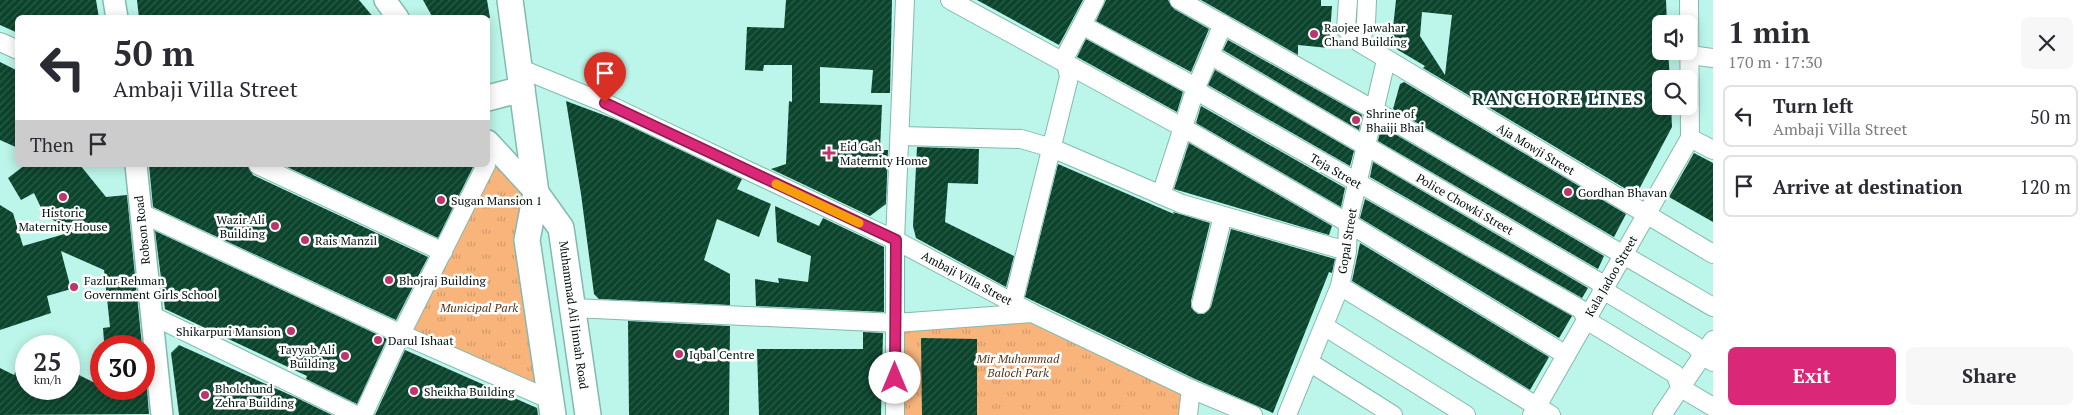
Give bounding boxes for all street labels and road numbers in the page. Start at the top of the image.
street label: Aja Mowji Street [1494,120,1578,178]
street label: Teja Street [1307,150,1365,192]
street label: Police Chowki Street [1414,170,1517,238]
street label: Robson Road [131,194,153,265]
street label: Gopal Street [1334,207,1360,275]
street label: Kala Jadoo Street [1582,232,1641,319]
street label: Muhammad Ali Jinnah Road [556,240,592,390]
street label: Ambaji Villa Street [919,248,1016,309]

